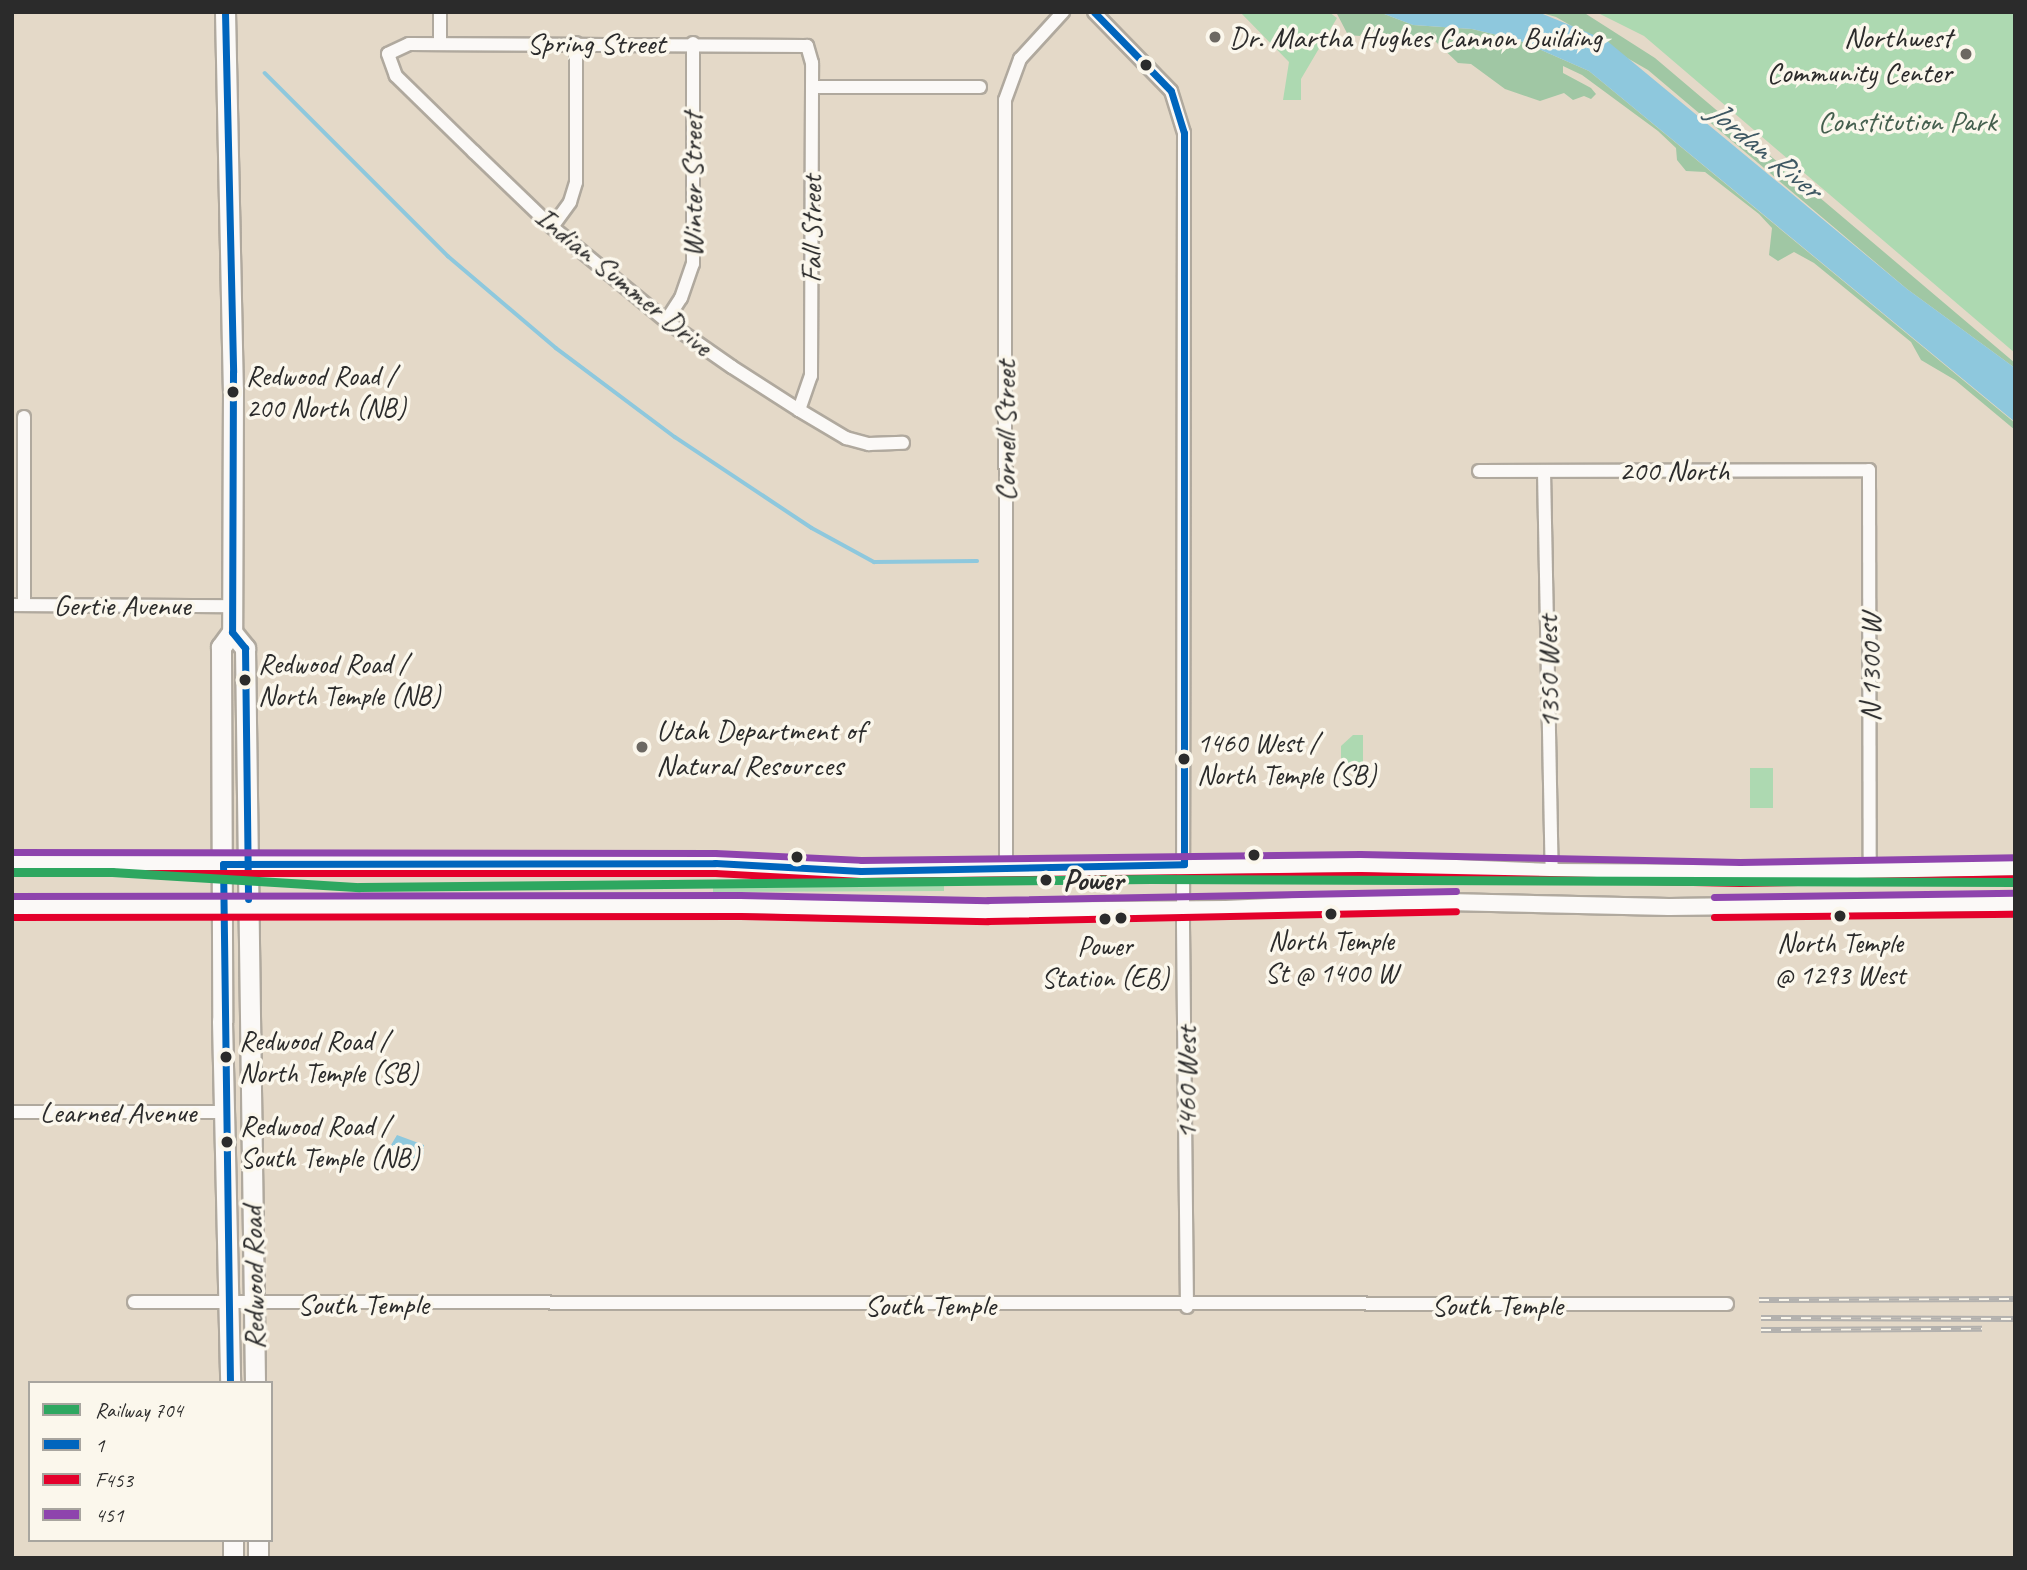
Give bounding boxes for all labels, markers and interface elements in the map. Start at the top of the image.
place label: Dr. Martha Hughes Cannon Building [1229,19,1603,55]
place label: Northwest Community Center [1767,19,1952,90]
street label: Spring Street [526,25,666,61]
marker: Dr. Martha Hughes Cannon Building [1207,29,1223,45]
marker: Northwest Community Center [1958,46,1974,62]
unlabelled marker [1139,58,1153,72]
water label: Jordan River [1699,92,1829,208]
park label: Constitution Park [1817,103,1997,139]
street label: Winter Street [674,113,710,257]
street label: Fall Street [793,175,829,283]
street label: Indian Summer Drive [528,199,720,363]
place label: Redwood Road / 200 North (NB) [246,359,406,425]
street label: Cornell Street [987,360,1023,502]
marker: Redwood Road / 200 North (NB) [226,385,240,399]
street label: 200 North [1619,452,1729,488]
street label: Gertie Avenue [54,587,190,623]
street label: N 1300 W [1852,614,1888,722]
street label: 1350 West [1529,615,1567,729]
place label: Redwood Road / North Temple (NB) [258,647,439,713]
marker: Redwood Road / North Temple (NB) [238,673,252,687]
place label: Utah Department of Natural Resources [656,712,864,782]
place label: 1460 West / North Temple (SB) [1197,726,1375,792]
marker: Utah Department of Natural Resources [634,739,650,755]
marker: 1460 West / North Temple (SB) [1177,752,1191,766]
unlabelled marker [1247,848,1261,862]
unlabelled marker [790,850,804,864]
place label: Power [1063,862,1123,898]
marker: Power [1035,869,1057,891]
marker: North Temple St @ 1400 W [1324,907,1338,921]
marker: North Temple @ 1293 West [1833,909,1847,923]
unlabelled marker [1114,911,1128,925]
marker: Power Station (EB) [1098,912,1112,926]
place label: North Temple St @ 1400 W [1265,924,1397,990]
place label: North Temple @ 1293 West [1775,926,1905,992]
place label: Power Station (EB) [1041,929,1169,995]
place label: Redwood Road / North Temple (SB) [239,1024,417,1090]
street label: 1460 West [1168,1026,1204,1140]
marker: Redwood Road / North Temple (SB) [219,1050,233,1064]
street label: Learned Avenue [40,1094,196,1130]
place label: Redwood Road / South Temple (NB) [240,1109,418,1175]
marker: Redwood Road / South Temple (NB) [220,1135,234,1149]
street label: Redwood Road [234,1206,272,1350]
street label: South Temple [298,1286,428,1322]
street label: South Temple [865,1287,995,1323]
street label: South Temple [1432,1287,1562,1323]
legend [28,1381,273,1542]
text: Railway 704 [95,1397,183,1423]
text: 1 [95,1432,104,1458]
text: F453 [95,1467,133,1493]
text: 451 [95,1502,123,1528]

